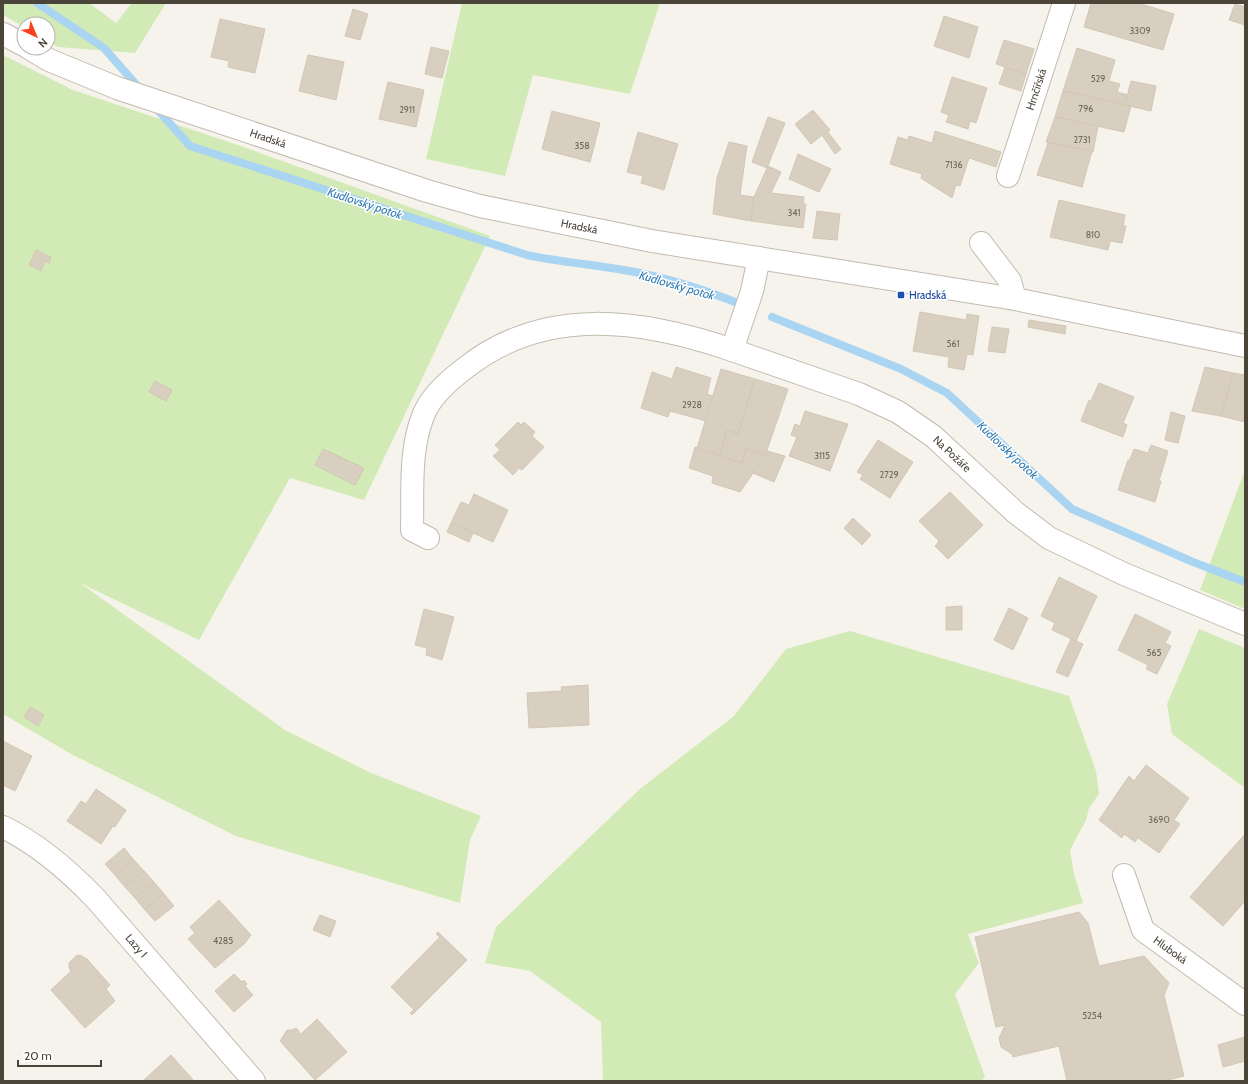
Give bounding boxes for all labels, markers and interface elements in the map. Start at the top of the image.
north arrow [16,16,56,56]
house number: 3309 [1129,25,1151,36]
text: N [35,35,51,51]
street label: Hrnčířská [1023,66,1050,112]
house number: 529 [1091,73,1105,84]
house number: 796 [1079,103,1093,114]
house number: 2911 [399,104,415,115]
street label: Hradská [248,126,289,151]
house number: 2731 [1073,134,1091,145]
house number: 358 [574,140,590,151]
house number: 7136 [945,159,963,170]
water label: Kudlovský potok [326,184,405,222]
house number: 341 [787,207,801,218]
street label: Hradská [560,216,600,237]
house number: 810 [1086,229,1100,240]
water label: Kudlovský potok [638,267,717,303]
place label: Hradská [909,288,947,302]
marker: Hradská [896,290,906,300]
house number: 561 [947,338,959,349]
house number: 2928 [682,399,702,410]
water label: Kudlovský potok [975,418,1042,483]
street label: Na Požáře [930,433,974,475]
house number: 3115 [814,450,830,461]
house number: 2729 [879,469,899,480]
house number: 565 [1147,647,1162,658]
house number: 3690 [1148,814,1170,825]
street label: Lazy I [122,931,151,960]
street label: Hluboká [1151,933,1191,967]
house number: 4285 [213,935,233,946]
house number: 5254 [1082,1010,1102,1021]
scale bar [18,1042,101,1068]
text: 20 m [24,1048,52,1063]

